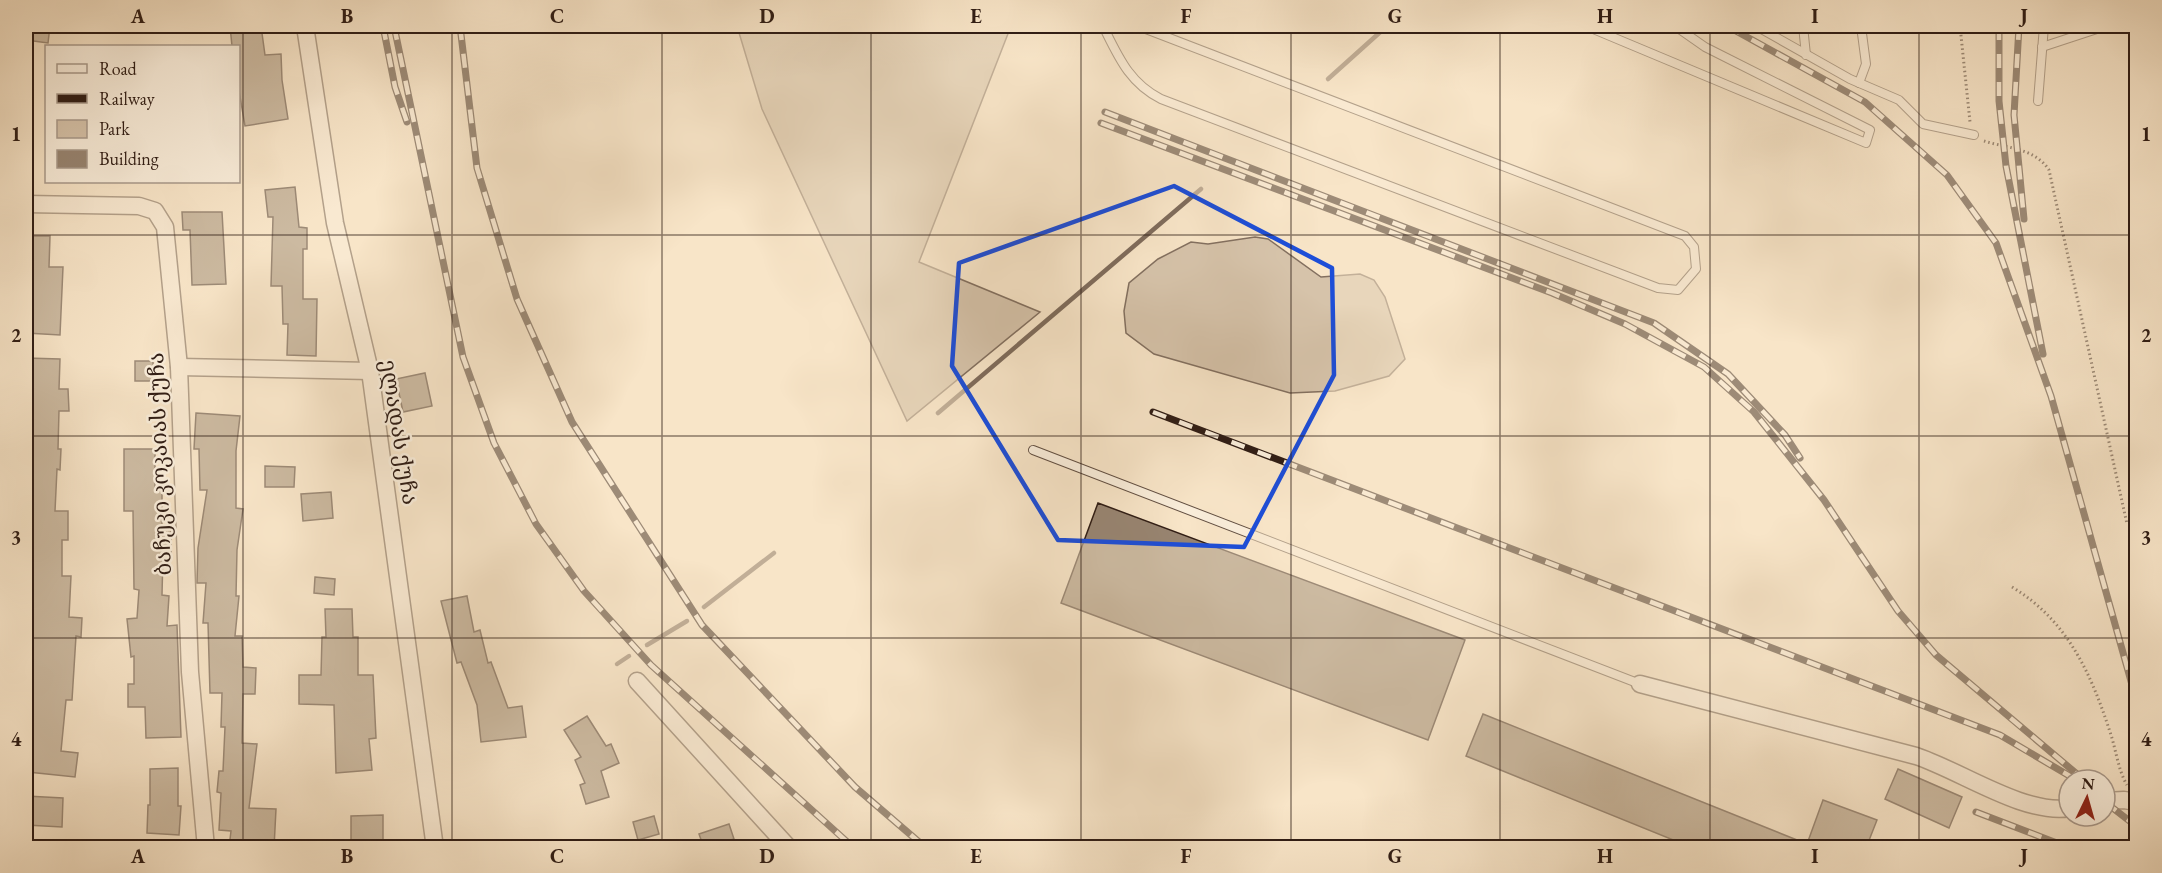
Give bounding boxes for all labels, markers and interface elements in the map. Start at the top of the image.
text: A [130,3,146,29]
text: B [341,3,353,29]
text: C [550,3,564,29]
text: D [759,3,775,29]
text: E [970,3,982,29]
text: F [1181,3,1192,29]
text: G [1388,3,1402,29]
text: H [1597,3,1613,29]
text: I [1811,3,1819,29]
text: J [2018,3,2028,29]
legend [45,45,240,183]
text: Road [99,57,138,80]
text: Railway [99,87,155,110]
text: Park [99,117,130,140]
text: 1 [11,121,21,147]
text: 1 [2141,121,2151,147]
text: Building [99,147,159,170]
text: 2 [11,322,22,348]
text: 2 [2141,322,2152,348]
street label: ბაჩუკი კოკაიას ქუჩა [141,352,178,576]
street label: ელადას ქუჩა [374,357,425,507]
text: 3 [11,524,21,550]
text: 3 [2141,524,2151,550]
text: 4 [11,726,22,752]
text: 4 [2141,726,2152,752]
north arrow [2057,768,2117,828]
text: N [2081,773,2096,795]
text: A [130,843,146,869]
text: B [341,843,353,869]
text: C [550,843,564,869]
text: D [759,843,775,869]
text: E [970,843,982,869]
text: F [1181,843,1192,869]
text: G [1388,843,1402,869]
text: H [1597,843,1613,869]
text: I [1811,843,1819,869]
text: J [2018,843,2028,869]

